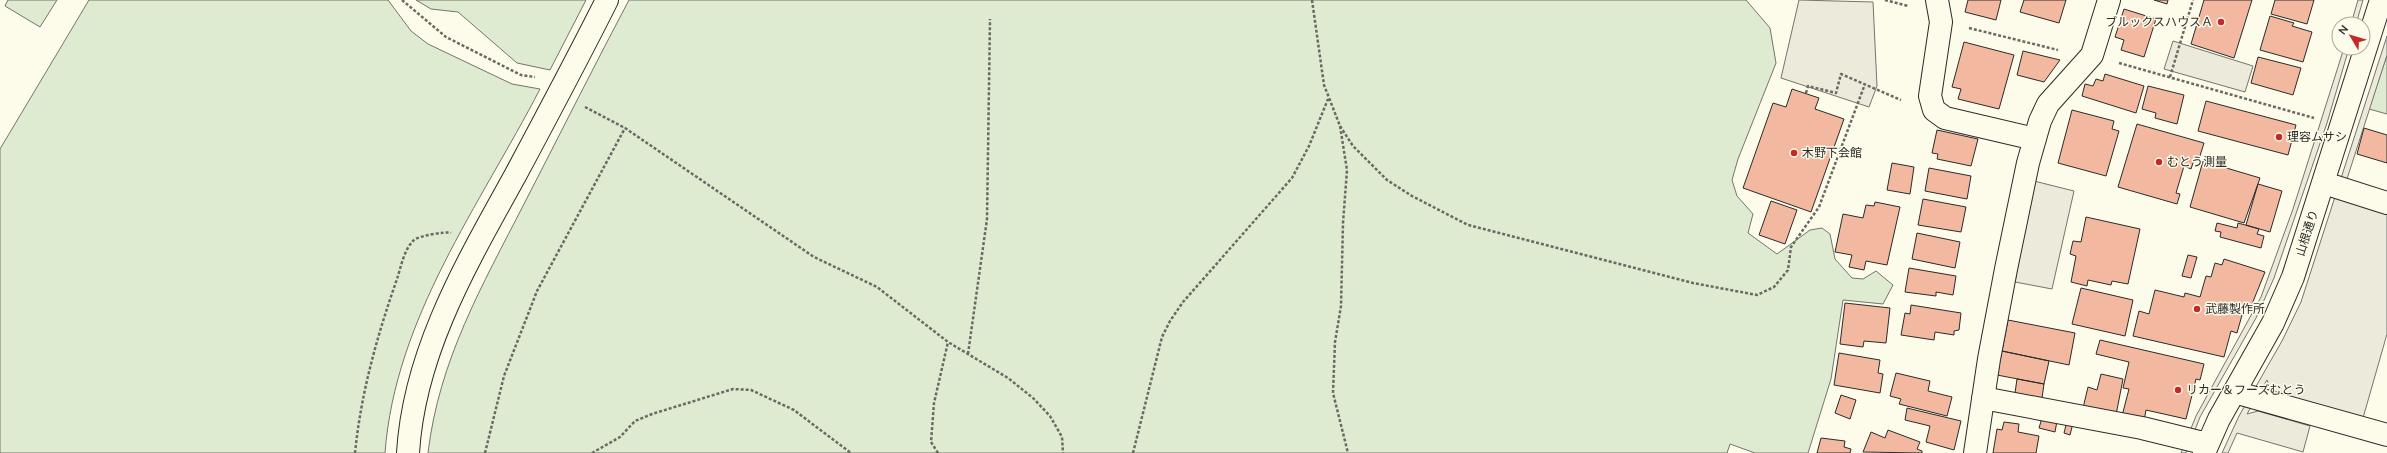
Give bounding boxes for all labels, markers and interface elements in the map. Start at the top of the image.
place label: ブルックスハウスＡ [2105,14,2213,29]
north arrow [2331,16,2371,56]
marker: ブルックスハウスＡ [2216,17,2226,27]
text: N [2335,22,2351,37]
place label: 理容ムサシ [2287,129,2347,144]
marker: 理容ムサシ [2274,132,2284,142]
place label: 木野下会館 [1802,145,1862,160]
marker: 木野下会館 [1789,148,1799,158]
place label: むとう測量 [2167,154,2227,169]
marker: むとう測量 [2154,157,2164,167]
street label: 山根通り [2292,208,2321,258]
place label: 武藤製作所 [2205,301,2265,316]
marker: 武藤製作所 [2192,304,2202,314]
place label: リカー＆フーズむとう [2186,382,2305,397]
marker: リカー＆フーズむとう [2173,385,2183,395]

